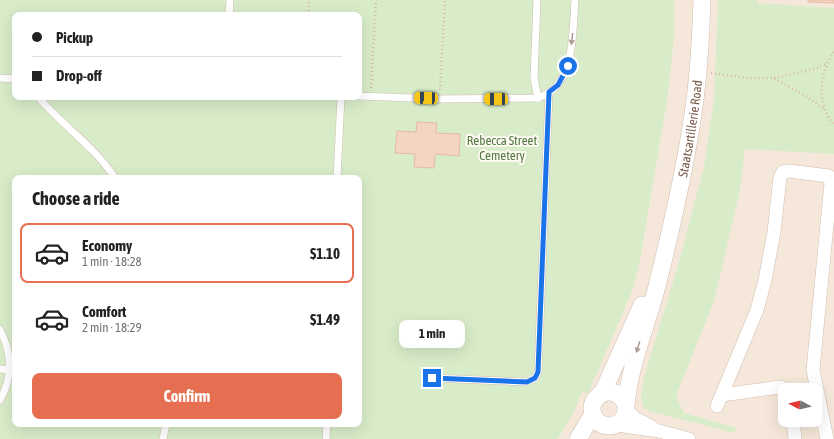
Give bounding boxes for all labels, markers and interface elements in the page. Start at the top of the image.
text: Pickup [56,29,93,46]
one-way arrow [569,33,575,45]
route start [559,57,577,75]
text: Drop-off [56,67,102,84]
street label: Staatsartillerie Road [675,79,705,179]
car [414,92,438,104]
car [484,93,508,105]
park label: Rebecca Street Cemetery [467,133,537,163]
text: Choose a ride [32,188,120,209]
icon: car [34,235,70,271]
text: Economy [82,237,132,254]
text: $1.10 [310,245,340,262]
text: 1 min · 18:28 [82,254,142,269]
icon: car [34,301,70,337]
text: Comfort [82,303,126,320]
text: $1.49 [310,311,340,328]
text: 2 min · 18:29 [82,320,142,335]
callout: 1 min [399,320,465,348]
text: 1 min [419,326,445,341]
one-way arrow [635,341,641,353]
route end [423,369,441,387]
button: Confirm [32,373,342,419]
north arrow [778,383,822,427]
map controls [778,383,822,427]

